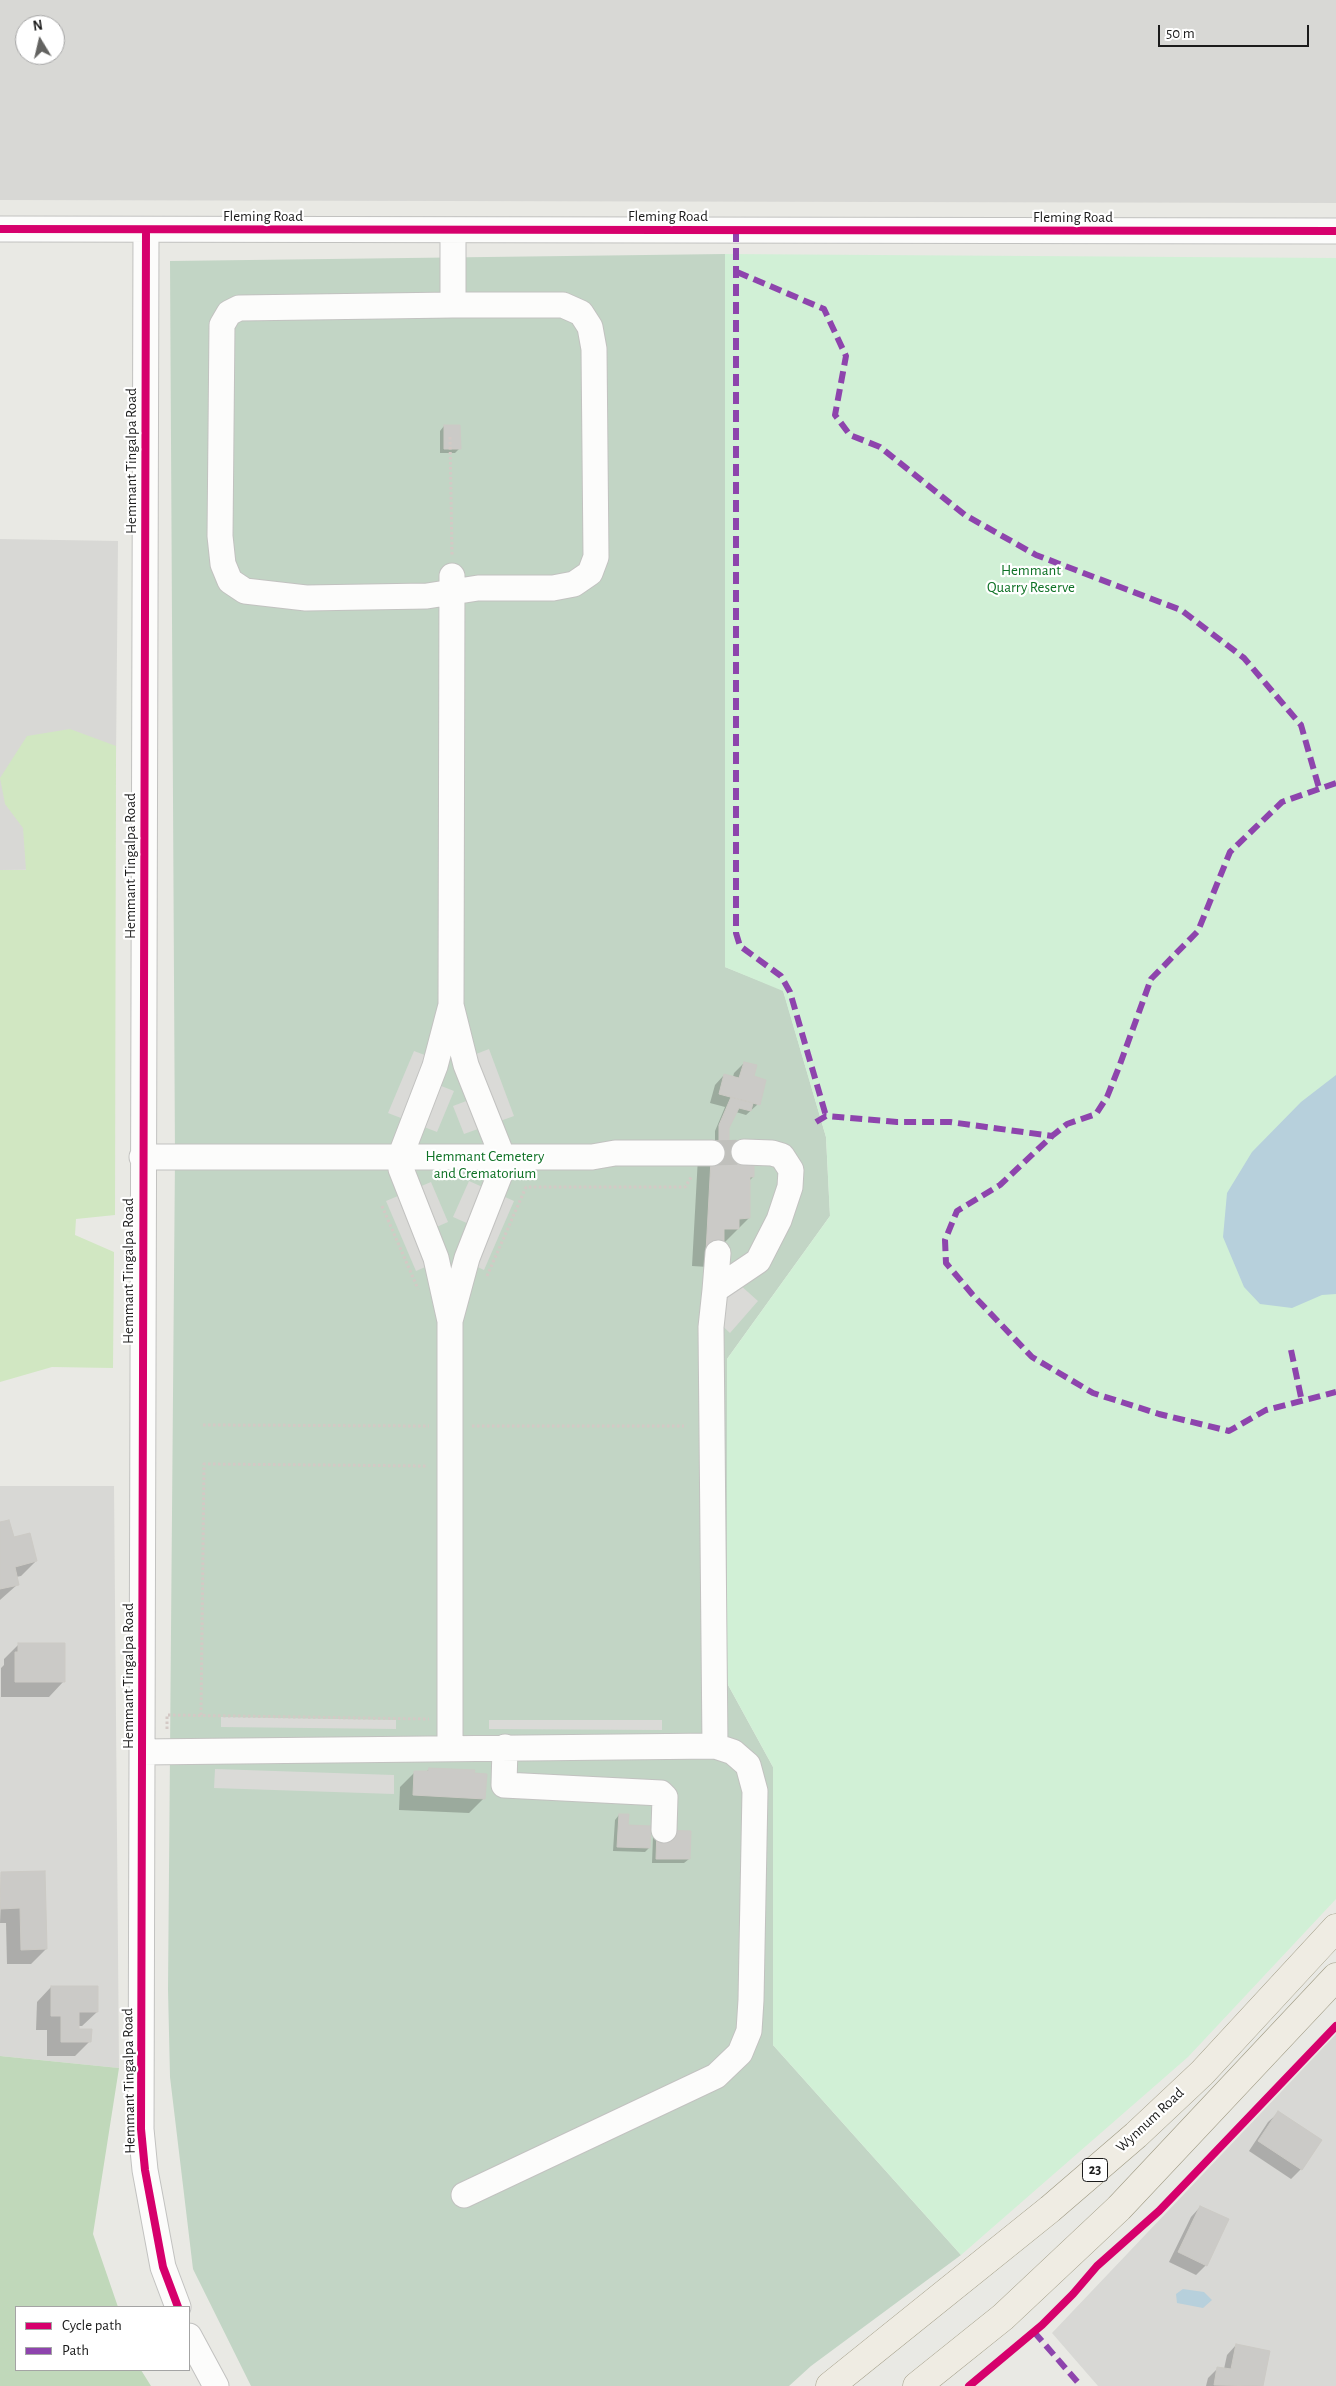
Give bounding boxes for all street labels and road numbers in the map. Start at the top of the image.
street label: Fleming Road [223,207,303,225]
street label: Fleming Road [628,207,708,225]
street label: Fleming Road [1033,208,1113,226]
street label: Hemmant Tingalpa Road [122,388,140,534]
street label: Hemmant Tingalpa Road [121,793,139,939]
street label: Hemmant Tingalpa Road [119,1198,137,1344]
street label: Hemmant Tingalpa Road [119,1603,137,1749]
street label: Hemmant Tingalpa Road [119,2008,139,2154]
street label: Wynnum Road [1112,2084,1188,2156]
road number: 23 [1082,2158,1108,2182]

